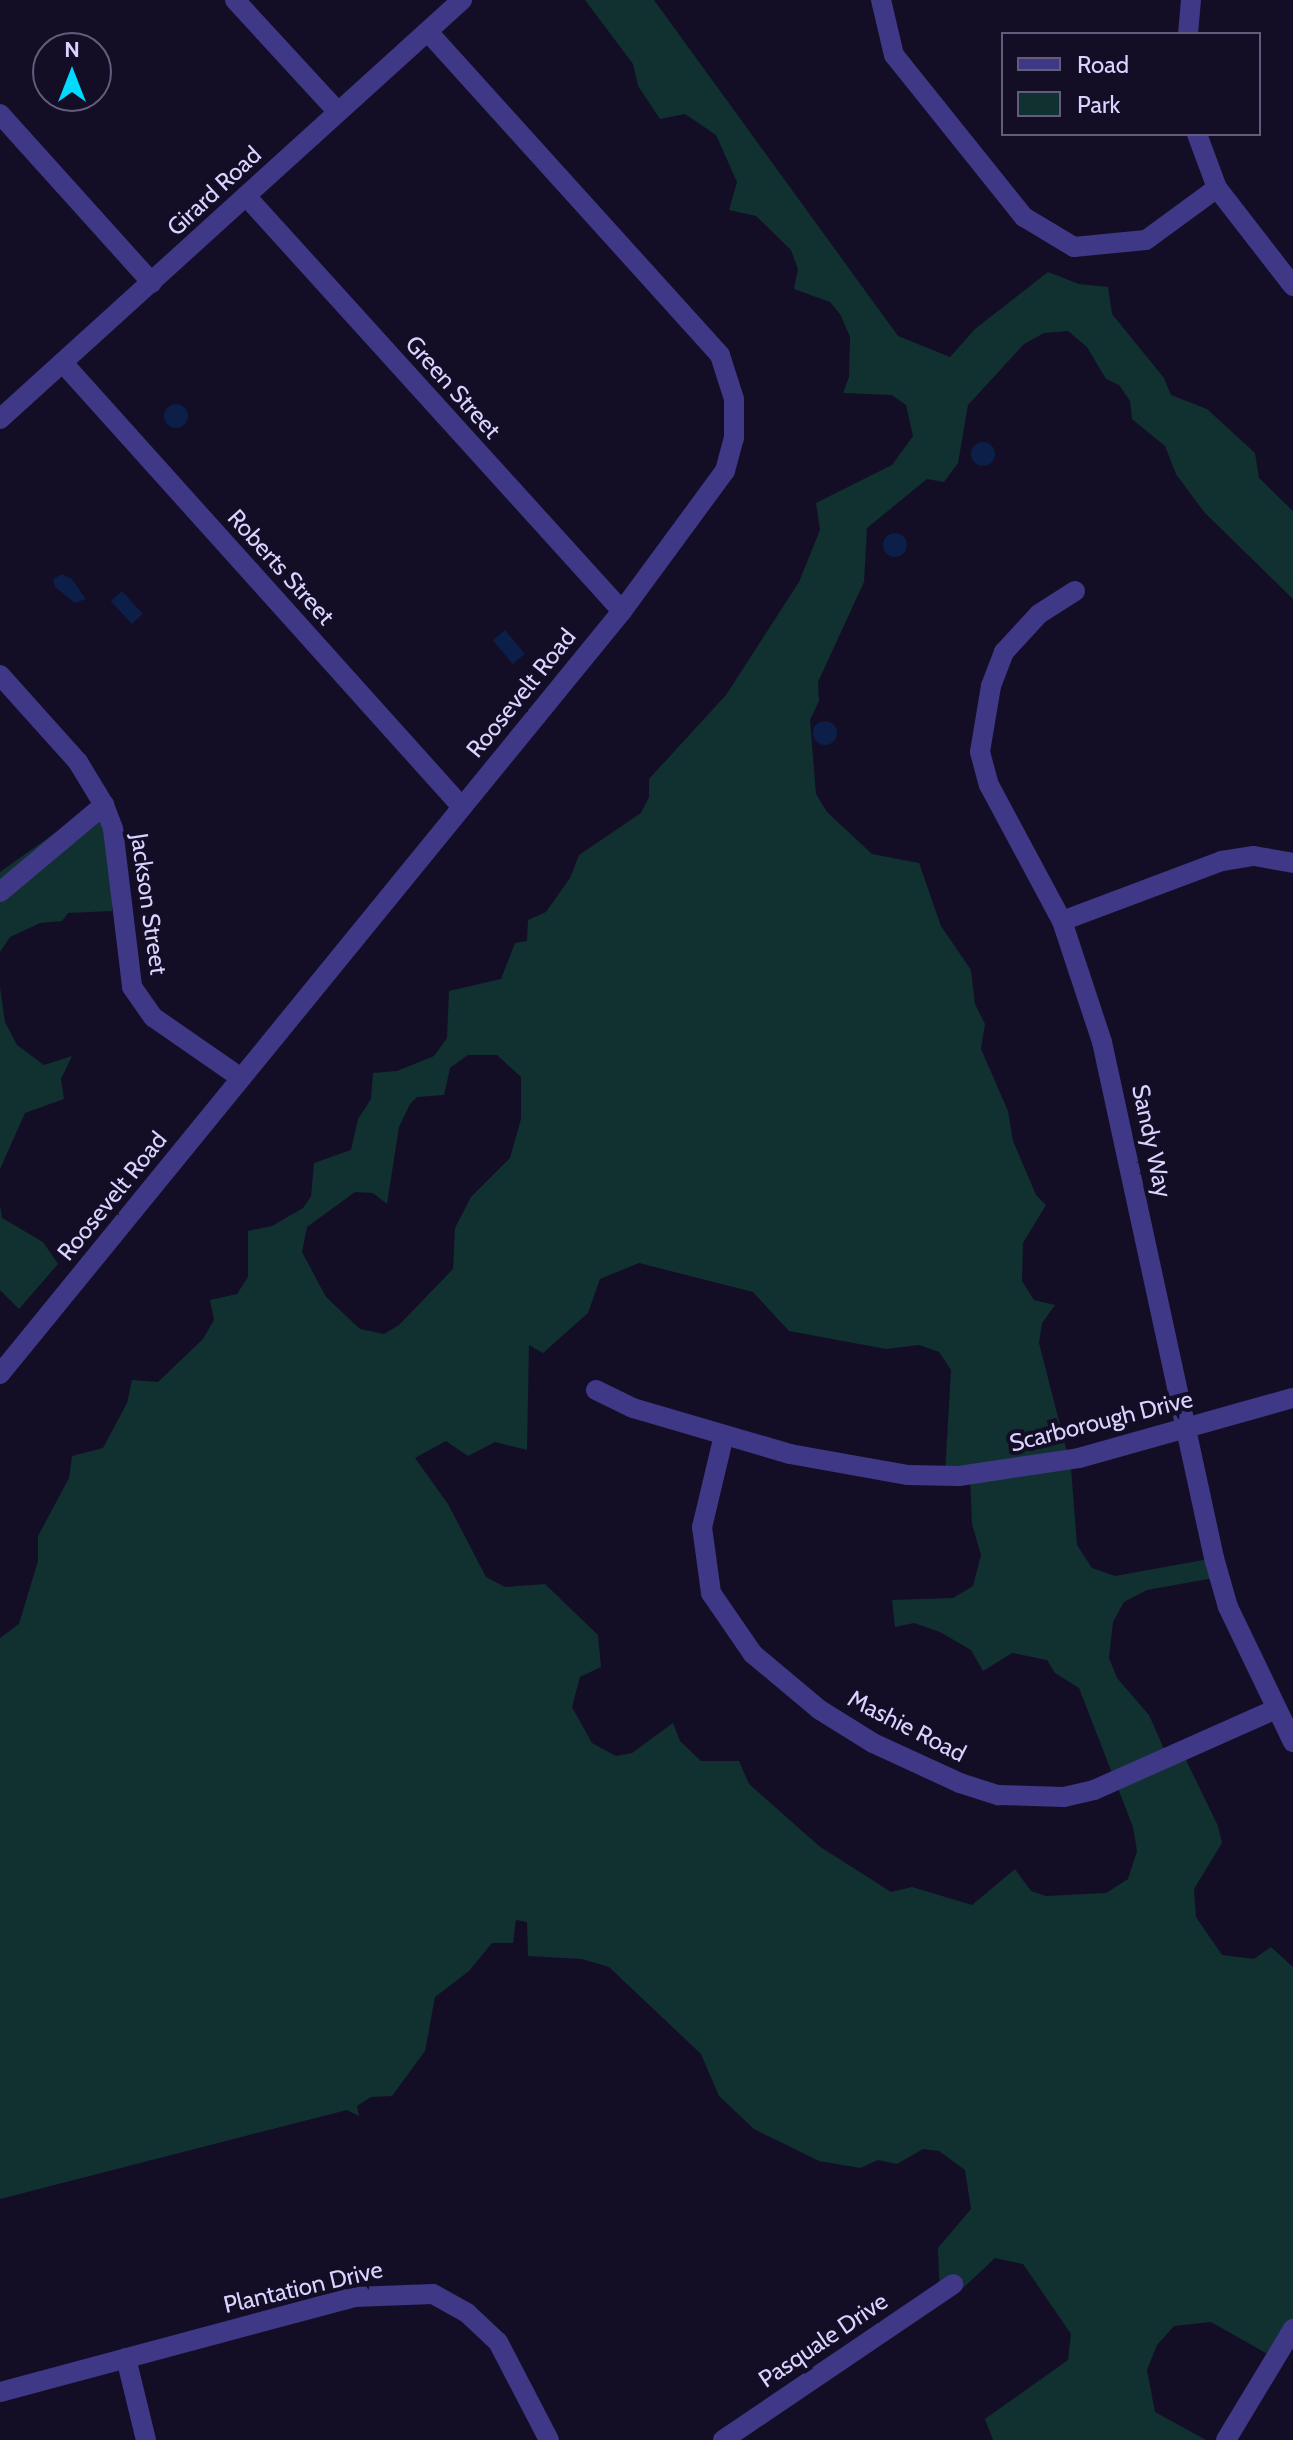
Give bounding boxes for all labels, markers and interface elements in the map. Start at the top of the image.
north arrow [32,32,112,112]
legend [1001,32,1261,136]
text: N [64,36,80,63]
text: Road [1077,50,1129,79]
text: Park [1077,90,1120,119]
street label: Girard Road [161,140,267,242]
street label: Green Street [399,330,507,444]
street label: Roberts Street [222,503,340,631]
street label: Roosevelt Road [460,623,582,763]
street label: Jackson Street [125,831,173,977]
street label: Sandy Way [1126,1082,1178,1200]
street label: Roosevelt Road [51,1126,173,1266]
street label: Scarborough Drive [1006,1384,1196,1458]
street label: Mashie Road [843,1684,971,1768]
street label: Plantation Drive [221,2255,385,2319]
street label: Pasquale Drive [753,2286,893,2394]

